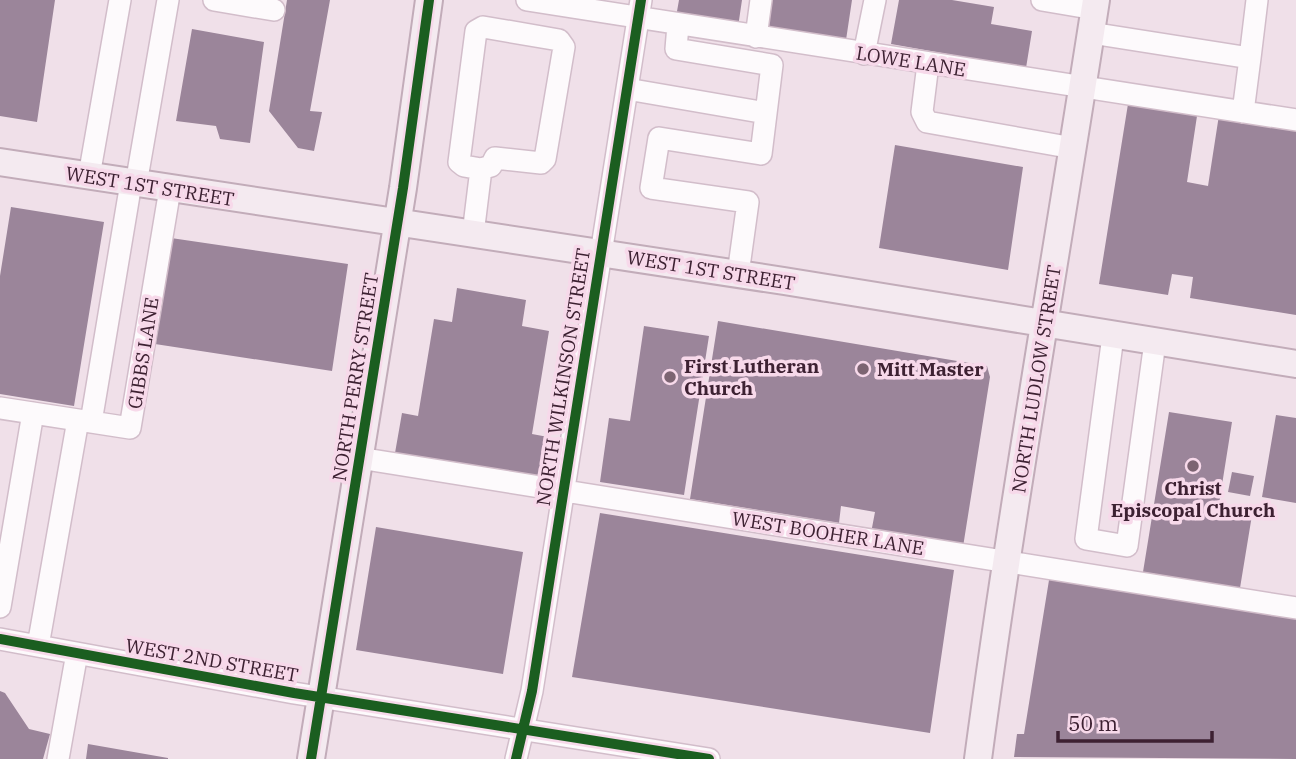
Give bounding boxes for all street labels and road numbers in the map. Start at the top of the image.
street label: LOWE LANE [854,40,968,82]
street label: WEST 1ST STREET [64,161,236,211]
street label: WEST 1ST STREET [625,245,797,295]
street label: NORTH WILKINSON STREET [531,247,595,507]
street label: NORTH LUDLOW STREET [1006,263,1066,495]
street label: NORTH PERRY STREET [327,271,383,483]
street label: GIBBS LANE [122,295,164,411]
street label: WEST BOOHER LANE [730,506,926,560]
street label: WEST 2ND STREET [124,633,300,687]

